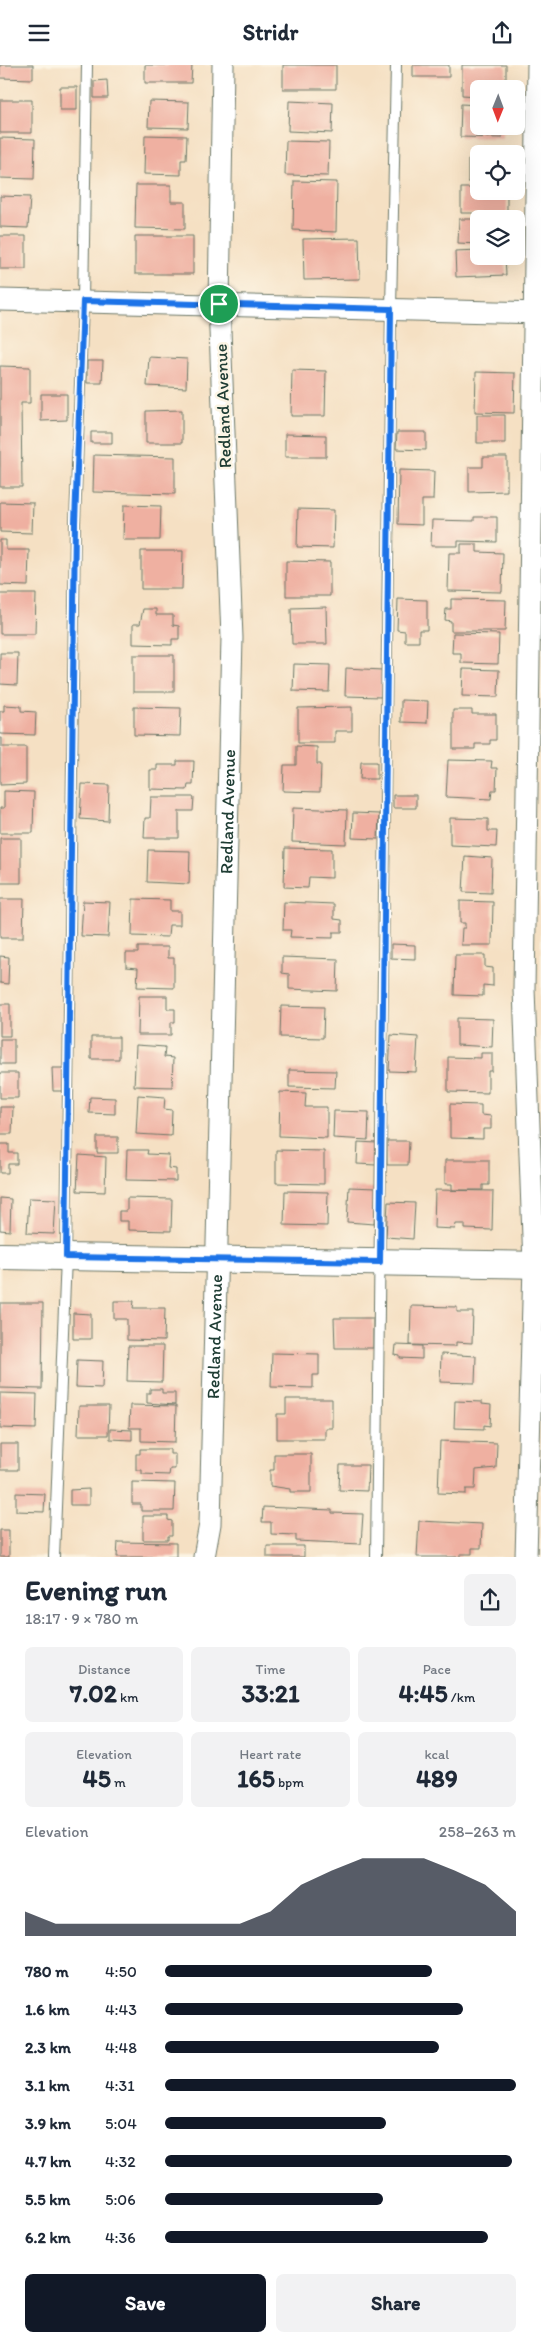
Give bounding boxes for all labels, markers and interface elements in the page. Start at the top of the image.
icon: menu [25,19,53,47]
text: Stridr [243,19,298,46]
icon: share [488,19,516,47]
north arrow [470,80,525,135]
map controls [470,80,525,265]
button: locate [470,145,525,200]
button: layers [470,210,525,265]
pin [198,283,240,325]
icon: arrive [205,290,233,318]
street label: Redland Avenue [210,343,236,469]
street label: Redland Avenue [215,749,240,874]
street label: Redland Avenue [202,1274,227,1399]
text: Evening run [25,1573,167,1607]
button: share [464,1574,516,1626]
text: 18:17 · 9 × 780 m [25,1609,139,1628]
text: Distance [78,1661,130,1678]
text: Time [256,1661,285,1678]
text: Pace [423,1661,451,1678]
text: 7.02 [70,1678,117,1708]
text: 33:21 [241,1678,300,1708]
text: 4:45 [398,1678,448,1708]
text: km [117,1689,139,1706]
text: /km [448,1689,475,1706]
text: Elevation [76,1746,132,1763]
text: Heart rate [240,1746,301,1763]
text: kcal [424,1746,449,1763]
text: 45 [83,1763,111,1793]
text: 165 [237,1763,275,1793]
text: 489 [416,1763,458,1793]
text: m [111,1774,126,1791]
text: bpm [275,1774,304,1791]
text: Elevation [25,1822,89,1841]
text: 258–263 m [439,1822,516,1841]
text: 780 m [25,1962,69,1981]
text: 4:50 [105,1962,137,1981]
text: 1.6 km [25,2000,70,2019]
text: 4:43 [105,2000,137,2019]
text: 2.3 km [25,2038,71,2057]
text: 4:48 [105,2038,137,2057]
text: 3.1 km [25,2076,70,2095]
text: 4:31 [105,2076,135,2095]
text: 3.9 km [25,2114,71,2133]
text: 5:04 [105,2114,137,2133]
text: 4.7 km [25,2152,71,2171]
text: 4:32 [105,2152,136,2171]
text: 5.5 km [25,2190,71,2209]
text: 5:06 [105,2190,136,2209]
text: 6.2 km [25,2228,71,2247]
text: 4:36 [105,2228,136,2247]
button: Save [25,2274,266,2332]
button: Share [276,2274,516,2332]

